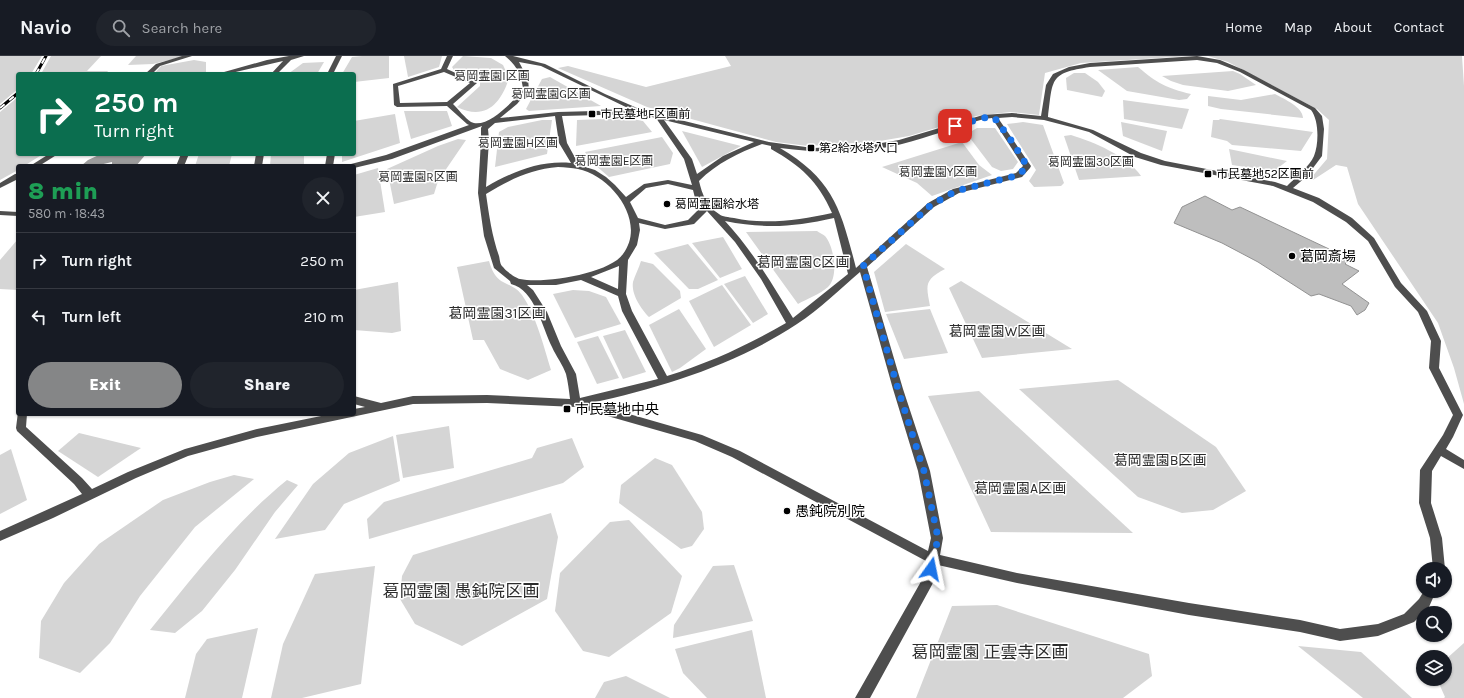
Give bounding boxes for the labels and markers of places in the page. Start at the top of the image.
place label: 市民墓地F区画前 [600,107,690,121]
marker: 市民墓地F区画前 [587,109,597,119]
pin [938,109,972,143]
place label: 第2給水塔入口 [819,141,898,155]
marker: 第2給水塔入口 [806,143,816,153]
place label: 市民墓地52区画前 [1216,167,1314,181]
marker: 市民墓地52区画前 [1203,169,1213,179]
place label: 葛岡霊園給水塔 [675,197,759,211]
marker: 葛岡霊園給水塔 [662,199,672,209]
place label: 葛岡斎場 [1300,248,1356,265]
marker: 葛岡斎場 [1287,251,1297,261]
place label: 市民墓地中央 [575,401,659,418]
marker: 市民墓地中央 [562,404,572,414]
place label: 愚鈍院別院 [795,503,865,520]
marker: 愚鈍院別院 [782,506,792,516]

